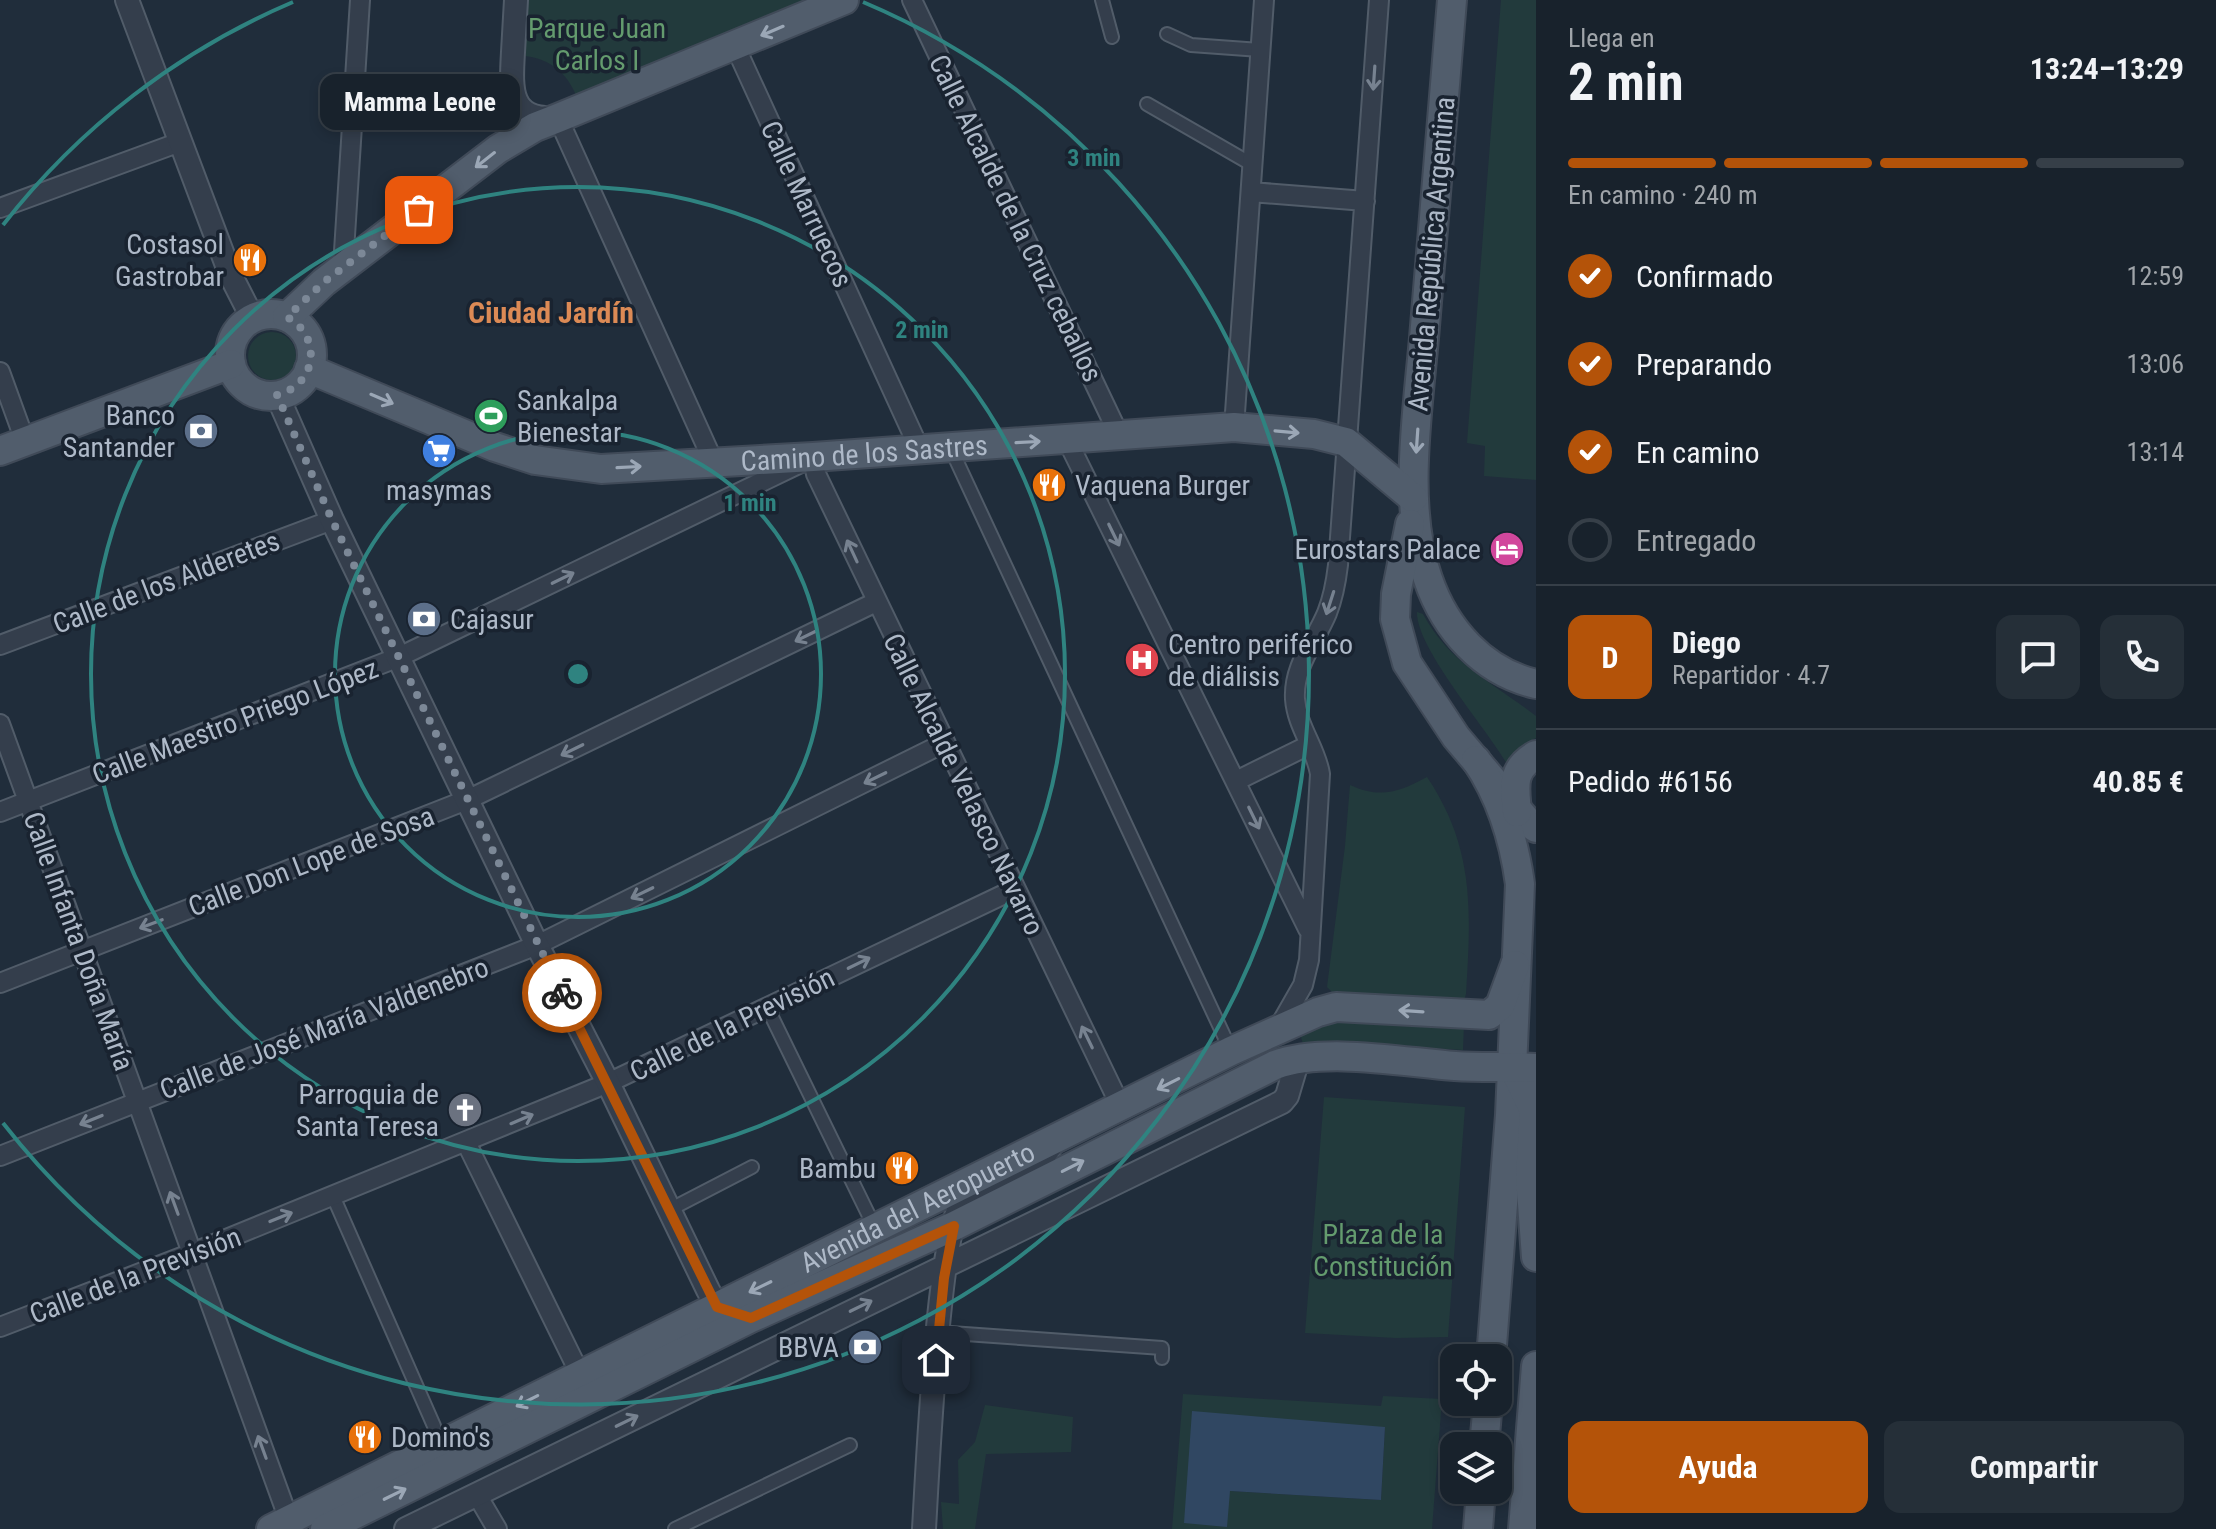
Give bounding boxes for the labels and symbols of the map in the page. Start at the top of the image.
park label: Parque Juan Carlos I [528,12,666,77]
one-way arrow [760,24,785,39]
street label: Calle Alcalde de la Cruz ceballos [922,49,1109,387]
one-way arrow [1366,64,1381,91]
callout: Mamma Leone [319,74,519,130]
street label: Avenida República Argentina [1401,95,1462,413]
street label: Calle Marruecos [754,116,859,293]
text: 3 min [1067,144,1121,172]
one-way arrow [474,151,496,168]
pin [385,176,453,244]
place label: Costasol Gastrobar [115,228,224,293]
restaurant icon: Costasol Gastrobar [231,241,269,279]
district label: Ciudad Jardín [468,295,634,330]
text: 2 min [895,316,949,344]
place label: Sankalpa Bienestar [517,384,622,449]
one-way arrow [369,392,393,407]
sports icon: Sankalpa Bienestar [472,397,510,435]
place label: Banco Santander [63,399,175,464]
bank icon: Banco Santander [182,412,220,450]
one-way arrow [1273,424,1300,439]
one-way arrow [1409,427,1424,454]
street label: Camino de los Sastres [740,429,989,478]
supermarket icon: masymas [420,432,458,470]
one-way arrow [1014,434,1041,449]
one-way arrow [615,460,642,475]
restaurant icon: Vaquena Burger [1030,466,1068,504]
place label: Vaquena Burger [1075,469,1250,502]
place label: masymas [386,474,492,507]
text: 1 min [723,489,777,517]
one-way arrow [1106,522,1122,546]
street label: Calle de los Alderetes [48,524,284,641]
hotel icon: Eurostars Palace [1488,530,1526,568]
place label: Eurostars Palace [1295,533,1481,566]
one-way arrow [844,539,859,563]
one-way arrow [551,570,575,585]
one-way arrow [1322,589,1337,615]
bank icon: Cajasur [405,600,443,638]
place label: Cajasur [450,603,534,636]
street label: Calle Alcalde Velasco Navarro [876,628,1051,940]
place label: Centro periférico de diálisis [1168,628,1353,693]
one-way arrow [794,629,818,644]
hospital icon: Centro periférico de diálisis [1123,641,1161,679]
street label: Calle Maestro Priego López [88,652,383,791]
centre of rings [564,660,592,688]
one-way arrow [561,743,584,758]
one-way arrow [863,770,887,786]
street label: Calle Don Lope de Sosa [184,799,439,924]
one-way arrow [1247,806,1262,830]
street label: Calle Infanta Doña María [16,807,141,1075]
one-way arrow [630,886,654,901]
one-way arrow [139,918,164,932]
street label: Calle de José María Valdenebro [155,950,493,1106]
courier [522,953,602,1033]
one-way arrow [847,955,871,970]
street label: Calle de la Previsión [625,961,840,1088]
one-way arrow [1398,1003,1425,1018]
one-way arrow [1079,1026,1094,1050]
one-way arrow [1157,1076,1181,1092]
place label: Parroquia de Santa Teresa [296,1078,439,1143]
church icon: Parroquia de Santa Teresa [446,1091,484,1129]
one-way arrow [509,1111,534,1125]
one-way arrow [79,1114,104,1128]
street label: Avenida del Aeropuerto [795,1135,1040,1280]
restaurant icon: Bambu [883,1149,921,1187]
place label: Bambu [799,1152,876,1185]
one-way arrow [1061,1158,1085,1173]
one-way arrow [166,1191,180,1216]
one-way arrow [268,1209,293,1223]
park label: Plaza de la Constitución [1313,1218,1453,1283]
street label: Calle de la Previsión [25,1220,245,1331]
one-way arrow [749,1279,773,1295]
one-way arrow [848,1298,872,1314]
pin [902,1326,970,1394]
bank icon: BBVA [846,1328,884,1366]
place label: BBVA [778,1331,839,1364]
one-way arrow [515,1394,539,1409]
one-way arrow [615,1413,639,1428]
restaurant icon: Domino's [346,1418,384,1456]
place label: Domino's [391,1421,491,1454]
one-way arrow [254,1435,269,1460]
one-way arrow [382,1486,406,1502]

